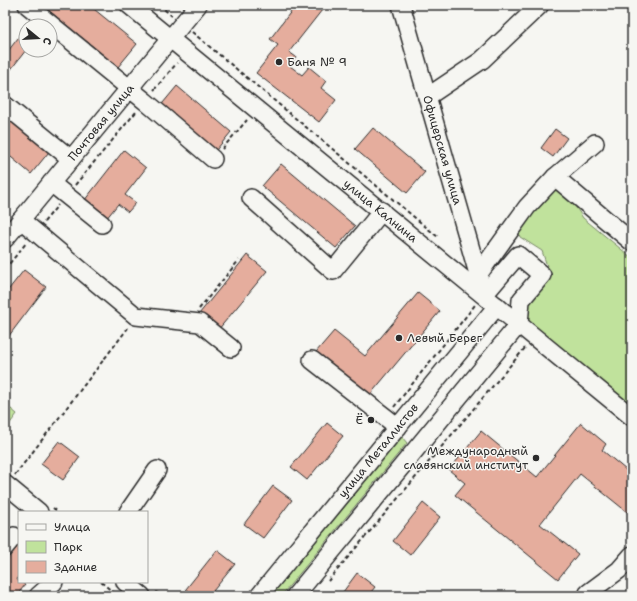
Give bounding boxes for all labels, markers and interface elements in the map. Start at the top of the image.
north arrow [18,18,58,58]
text: С [39,35,55,47]
place label: Баня № 9 [287,54,347,70]
marker: Баня № 9 [274,57,284,67]
street label: Почтовая улица [65,80,138,164]
street label: Офицерская улица [419,94,466,207]
street label: улица Калнина [340,176,421,246]
place label: Левый Берег [407,330,483,346]
marker: Левый Берег [394,333,404,343]
street label: улица Металлистов [335,400,422,501]
place label: Ё [355,412,363,428]
marker: Ё [366,415,376,425]
place label: Международный славянский институт [403,443,529,473]
marker: Международный славянский институт [531,453,541,463]
legend [18,511,148,583]
text: Улица [54,519,91,535]
text: Парк [54,539,83,555]
text: Здание [54,559,98,575]

